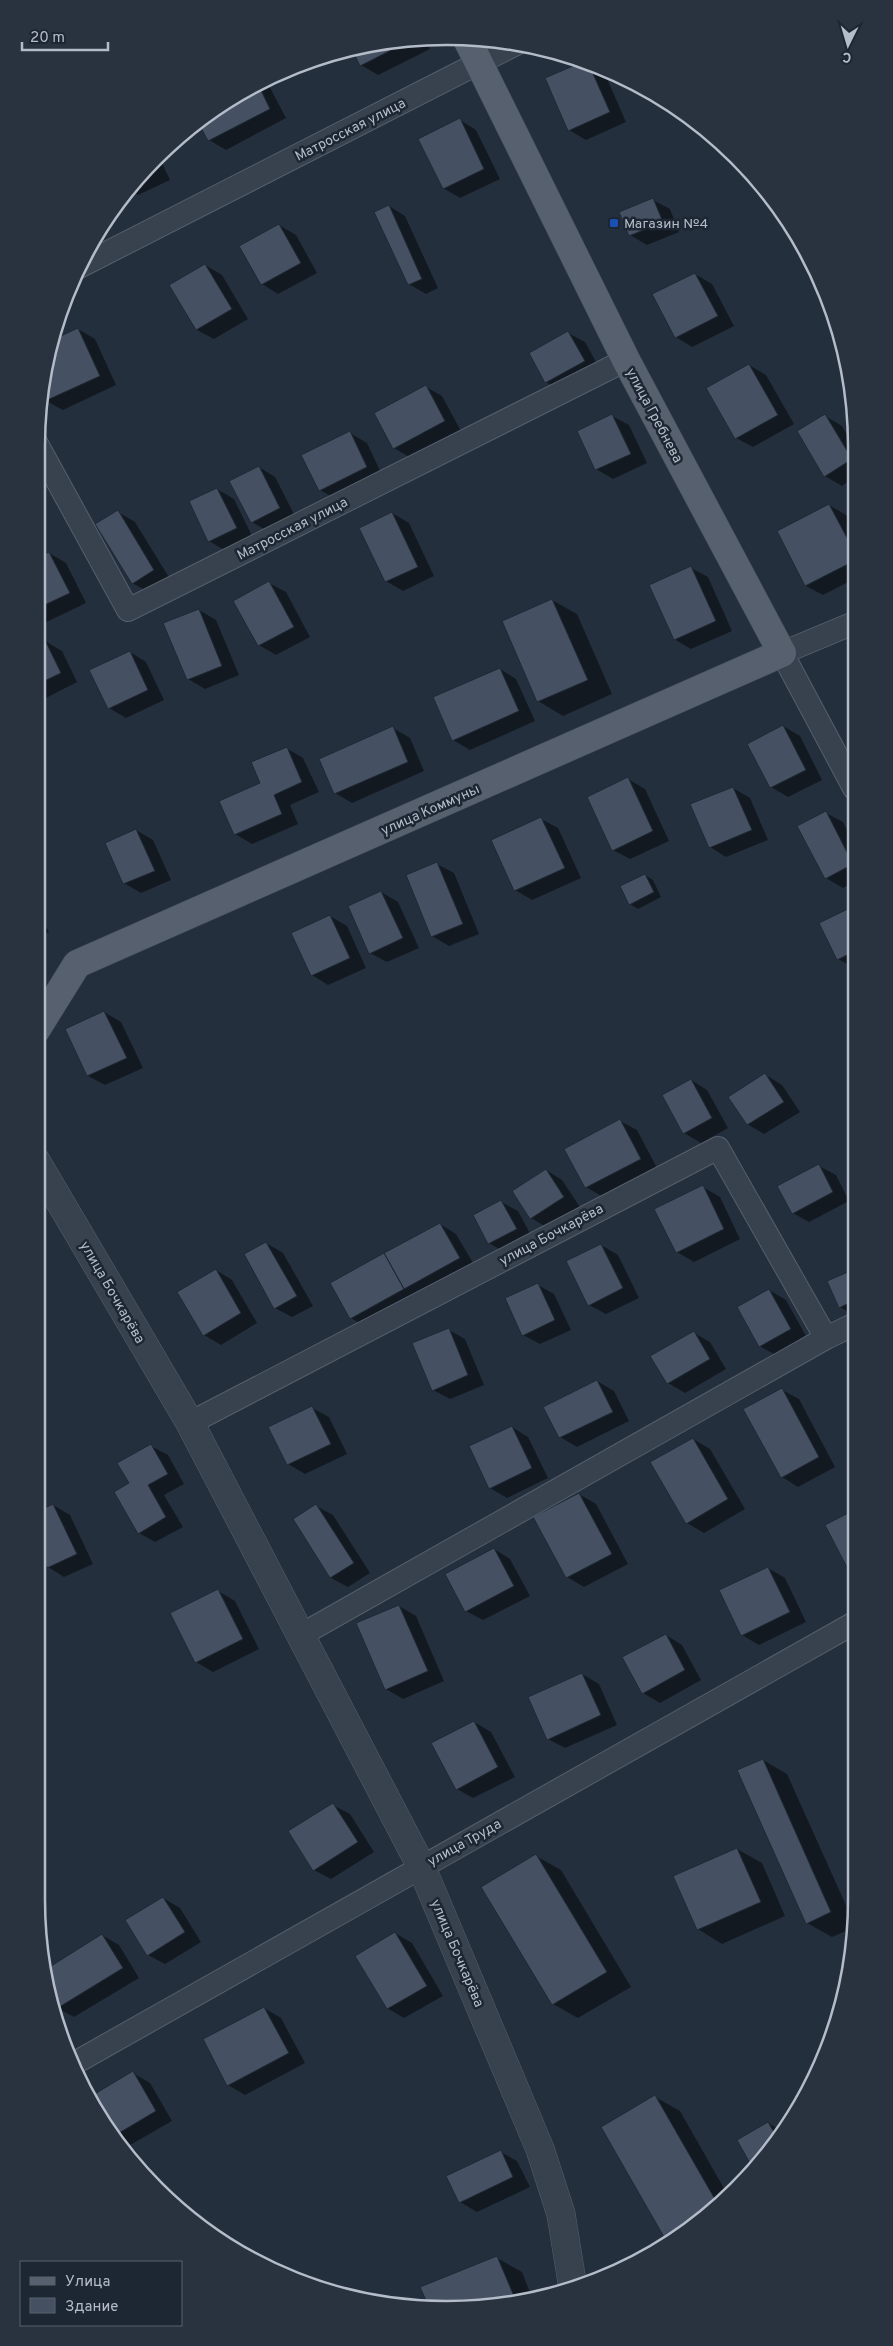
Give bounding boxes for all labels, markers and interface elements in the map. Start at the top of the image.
scale bar [22,20,109,52]
north arrow [823,20,873,70]
text: 20 m [30,29,65,48]
text: С [842,48,852,65]
street label: Матросская улица [293,95,409,166]
place label: Магазин №4 [624,216,708,233]
marker: Магазин №4 [608,217,620,229]
street label: улица Гребнева [622,365,686,466]
street label: Матросская улица [235,494,351,565]
street label: улица Коммуны [379,781,483,840]
street label: улица Бочкарёва [497,1201,607,1270]
street label: улица Бочкарёва [75,1239,148,1347]
street label: улица Труда [425,1816,505,1871]
street label: улица Бочкарёва [426,1897,487,2010]
legend [20,2261,182,2326]
text: Улица [65,2273,110,2292]
text: Здание [65,2298,118,2317]

